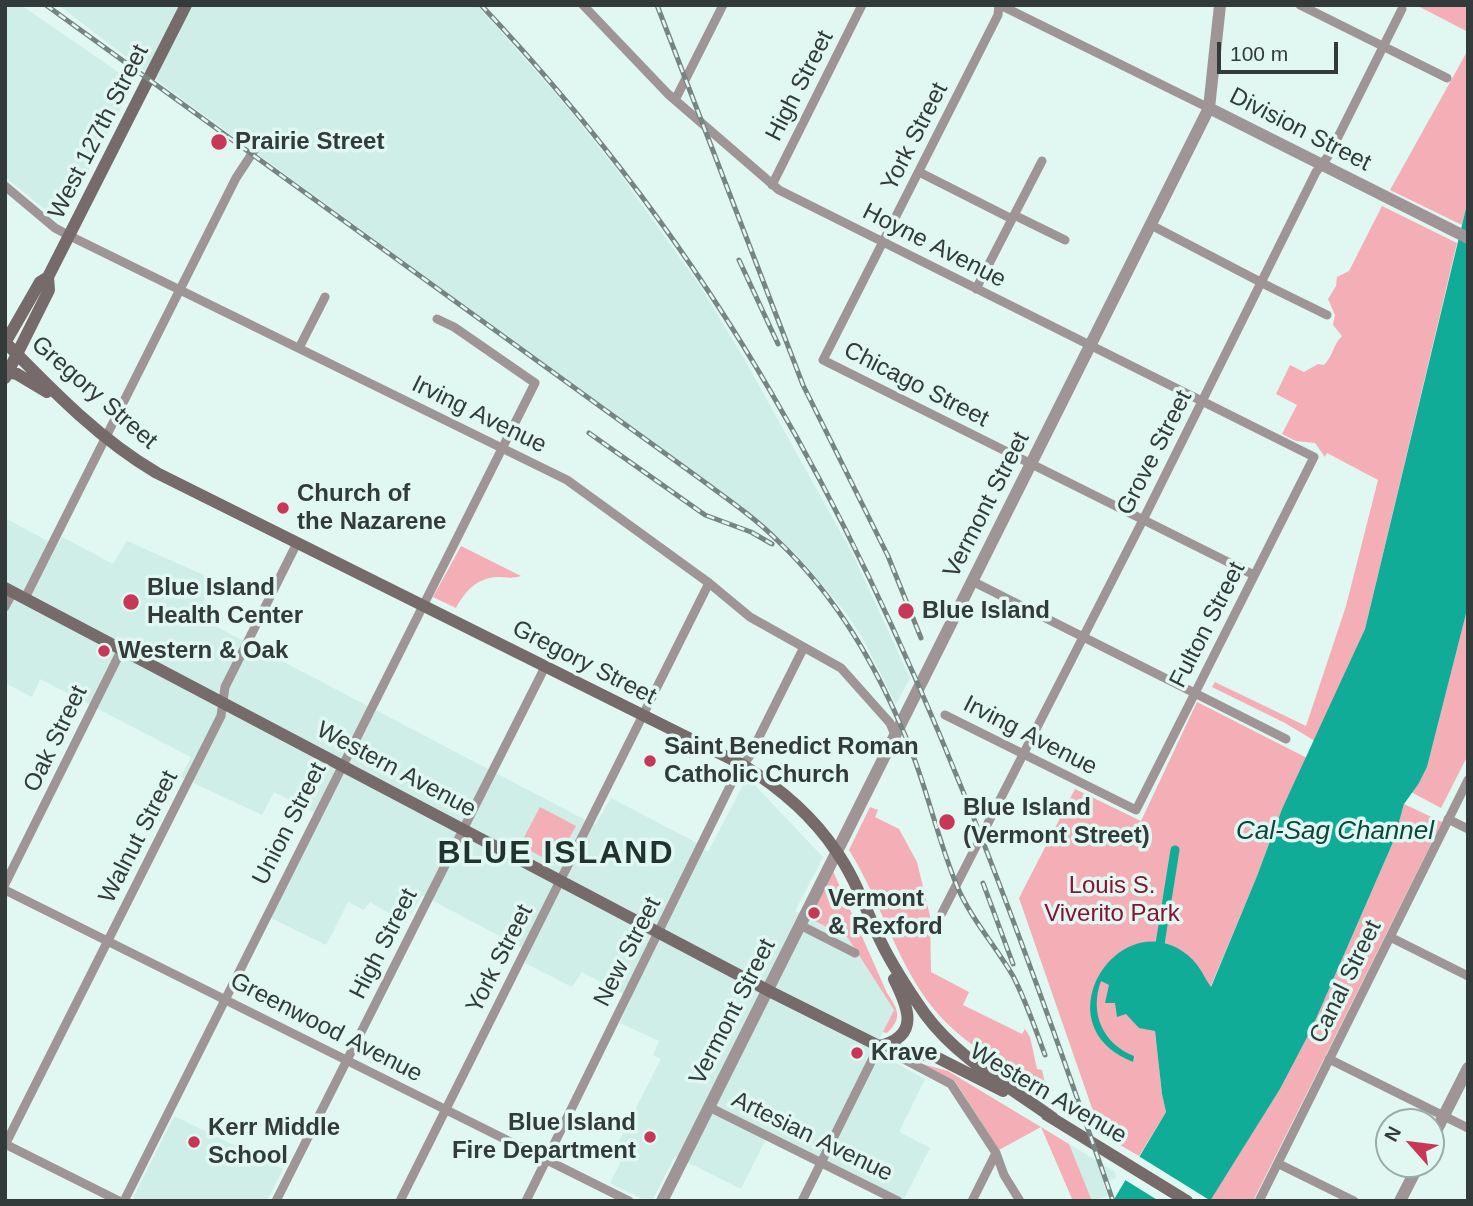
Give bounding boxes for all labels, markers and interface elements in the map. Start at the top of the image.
street label: High Street [760,26,840,146]
scale bar [1221,28,1342,72]
street label: West 127th Street [43,40,155,224]
text: 100 m [1230,42,1288,65]
street label: York Street [875,78,955,196]
street label: Division Street [1225,82,1375,178]
place label: Prairie Street [235,128,384,156]
marker: Prairie Street [209,132,229,152]
street label: Hoyne Avenue [858,198,1010,294]
street label: Gregory Street [25,331,163,455]
street label: Chicago Street [839,336,993,434]
street label: Irving Avenue [407,370,551,460]
street label: Grove Street [1111,386,1199,520]
street label: Vermont Street [938,427,1036,583]
place label: Church of the Nazarene [297,480,446,536]
marker: Church of the Nazarene [275,500,291,516]
street label: Fulton Street [1164,557,1252,693]
place label: Blue Island Health Center [147,574,303,630]
marker: Blue Island Health Center [121,592,141,612]
place label: Blue Island [922,597,1050,625]
marker: Blue Island [896,601,916,621]
street label: Gregory Street [507,614,661,712]
place label: Western & Oak [118,637,288,665]
marker: Western & Oak [96,643,112,659]
street label: Oak Street [18,681,94,797]
street label: Irving Avenue [958,690,1102,782]
street label: Western Avenue [311,716,481,824]
place label: Saint Benedict Roman Catholic Church [664,733,919,789]
marker: Saint Benedict Roman Catholic Church [642,753,658,769]
street label: Union Street [247,758,333,890]
street label: Walnut Street [93,766,185,908]
place label: Blue Island (Vermont Street) [963,794,1150,850]
marker: Blue Island (Vermont Street) [937,812,957,832]
water label: Cal-Sag Channel [1236,816,1434,848]
district label: BLUE ISLAND [439,835,673,873]
park label: Louis S. Viverito Park [1044,872,1180,928]
street label: High Street [344,884,424,1004]
place label: Vermont & Rexford [828,885,943,941]
street label: New Street [588,893,668,1011]
street label: York Street [460,900,540,1018]
marker: Vermont & Rexford [806,905,822,921]
street label: Canal Street [1304,916,1388,1048]
street label: Vermont Street [684,934,782,1090]
street label: Greenwood Avenue [225,967,427,1089]
street label: Western Avenue [964,1037,1132,1151]
place label: Krave [871,1039,938,1067]
marker: Krave [849,1045,865,1061]
street label: Artesian Avenue [727,1086,897,1188]
north arrow [1375,1108,1445,1178]
place label: Blue Island Fire Department [452,1109,636,1165]
place label: Kerr Middle School [208,1114,340,1170]
text: N [1380,1123,1405,1145]
marker: Blue Island Fire Department [642,1129,658,1145]
marker: Kerr Middle School [186,1134,202,1150]

